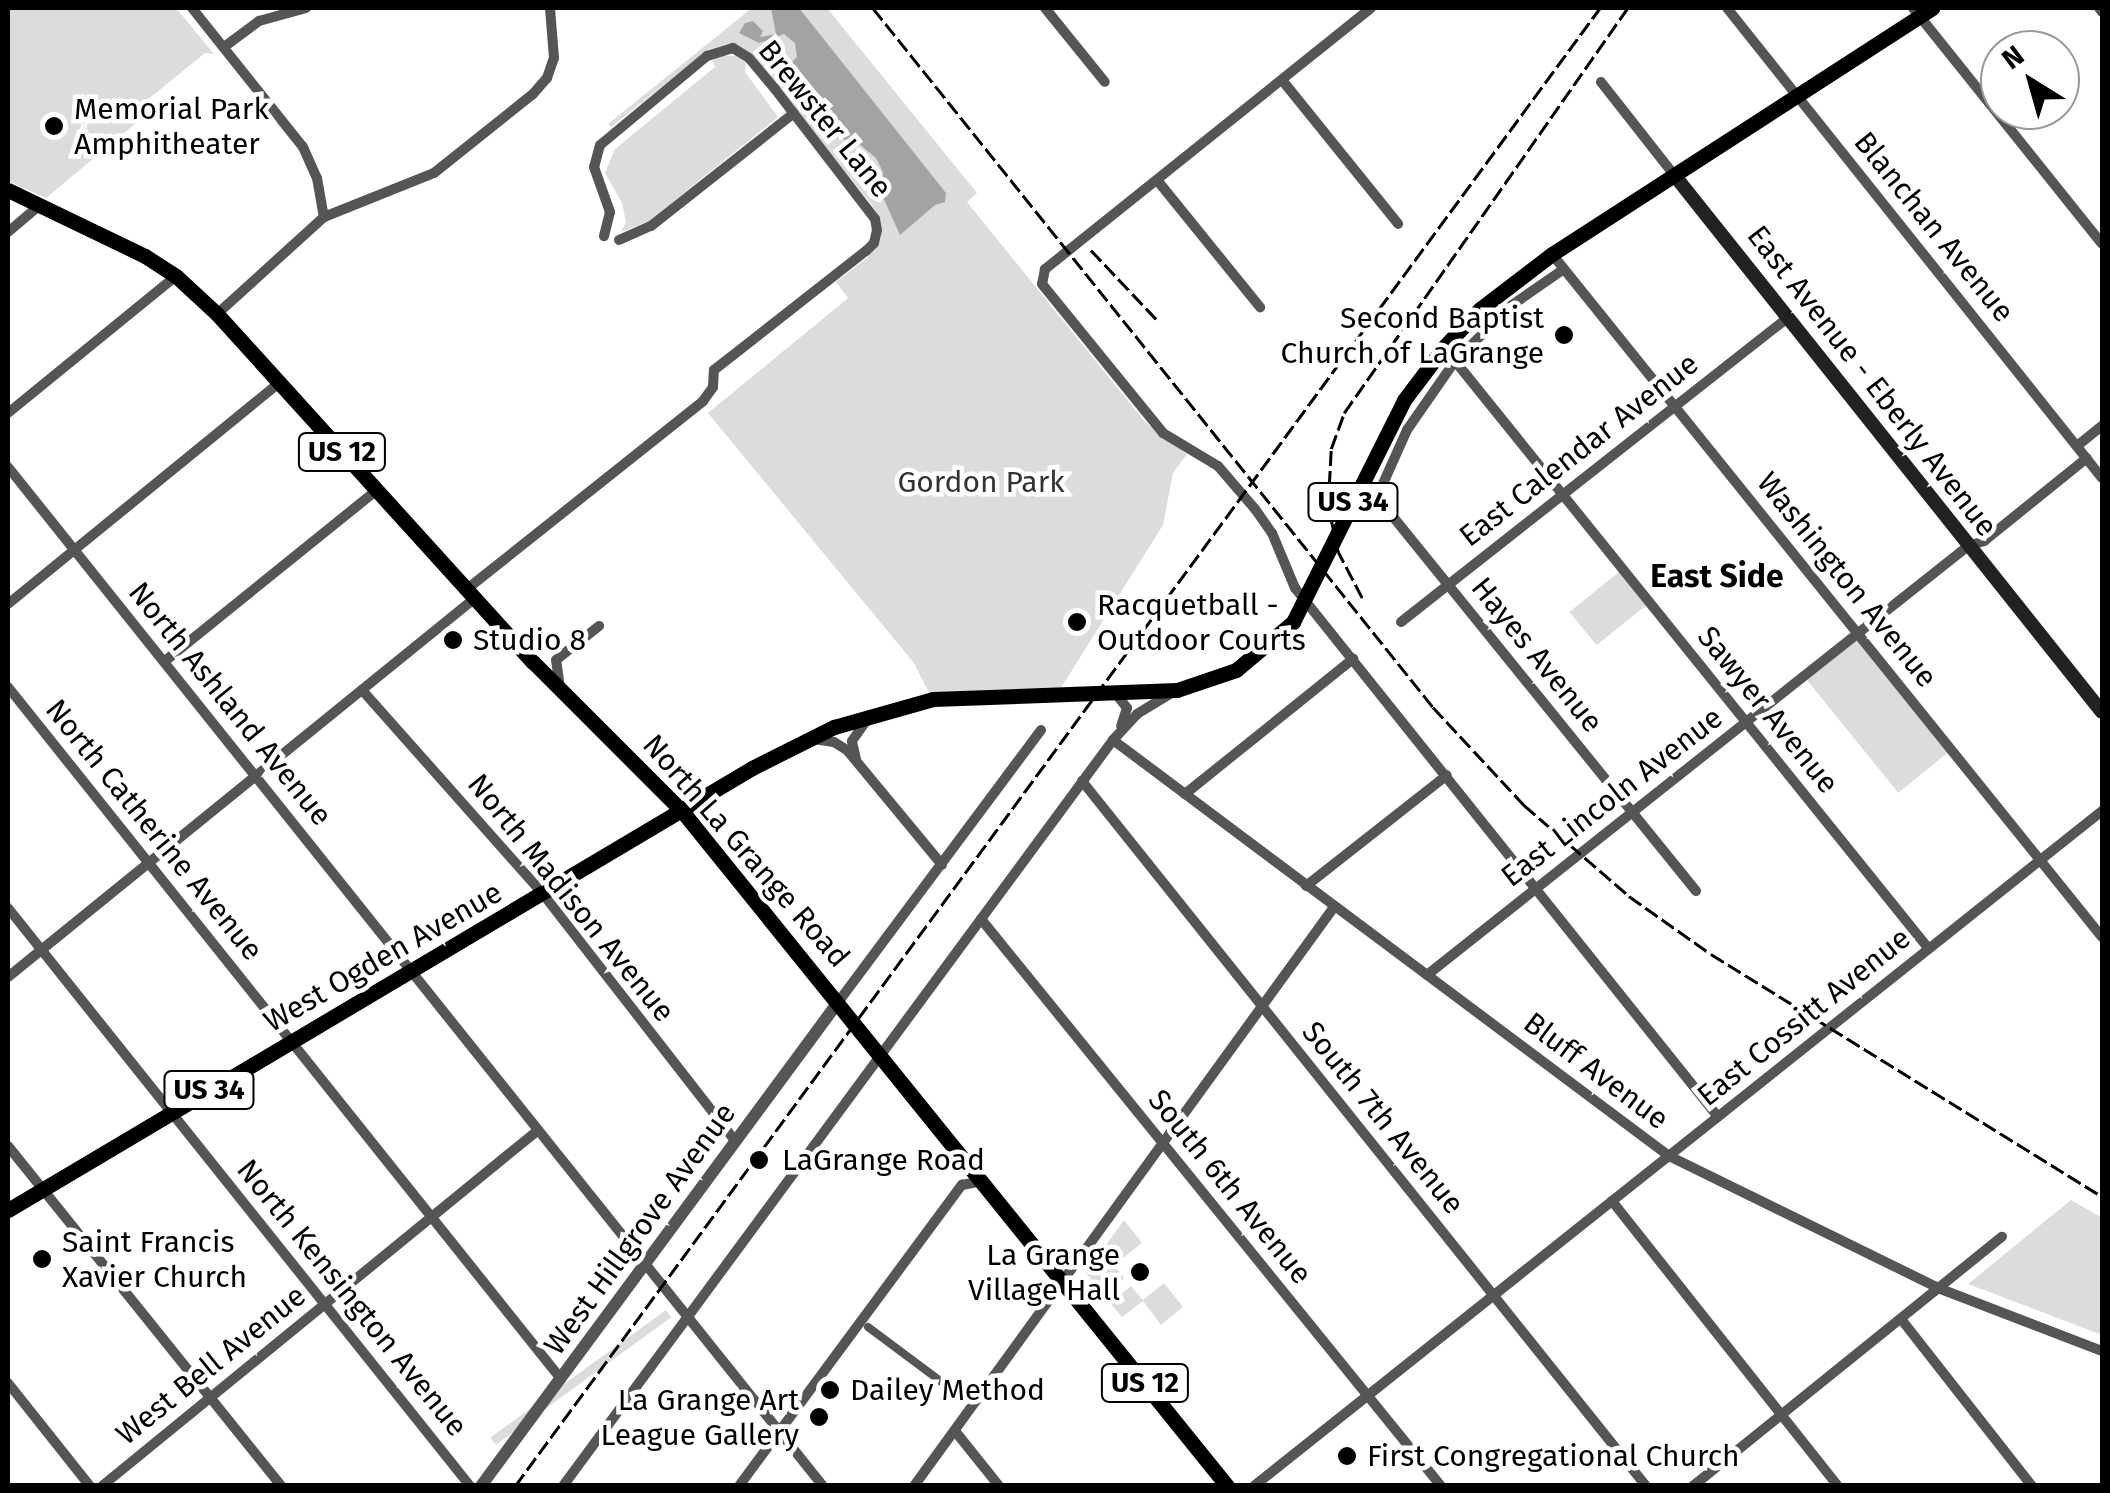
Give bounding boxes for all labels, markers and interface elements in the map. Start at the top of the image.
north arrow [1980,30,2080,130]
street label: Brewster Lane [751,33,899,205]
text: N [1995,38,2030,76]
place label: Memorial Park Amphitheater [74,91,269,162]
marker: Memorial Park Amphitheater [43,115,65,137]
street label: Blanchan Avenue [1846,125,2022,329]
street label: East Avenue - Eberly Avenue [1739,218,2005,544]
place label: Second Baptist Church of LaGrange [1281,300,1544,370]
marker: Second Baptist Church of LaGrange [1553,324,1575,346]
street label: East Calendar Avenue [1452,346,1706,554]
road number: US 12 [297,429,387,475]
park label: Gordon Park [897,464,1065,500]
street label: Washington Avenue [1749,465,1945,695]
road number: US 34 [1306,479,1400,525]
district label: East Side [1650,557,1784,595]
street label: Hayes Avenue [1464,570,1610,740]
street label: North Ashland Avenue [121,575,339,833]
place label: Racquetball - Outdoor Courts [1097,587,1306,658]
marker: Racquetball - Outdoor Courts [1066,611,1088,633]
street label: Sawyer Avenue [1690,619,1846,801]
place label: Studio 8 [473,622,586,658]
marker: Studio 8 [442,629,464,651]
street label: North Catherine Avenue [38,692,270,968]
street label: East Lincoln Avenue [1494,700,1730,894]
street label: North La Grange Road [635,727,857,975]
street label: North Madison Avenue [460,767,682,1029]
street label: West Ogden Avenue [258,874,508,1040]
street label: East Cossitt Avenue [1690,920,1918,1114]
street label: Bluff Avenue [1516,1005,1676,1137]
street label: South 7th Avenue [1294,1015,1472,1221]
road number: US 34 [162,1067,256,1113]
street label: South 6th Avenue [1141,1083,1319,1291]
street label: West Hillgrove Avenue [537,1096,743,1362]
place label: LaGrange Road [782,1142,985,1178]
marker: LaGrange Road [746,1147,772,1173]
street label: North Kensington Avenue [229,1152,475,1444]
place label: Saint Francis Xavier Church [62,1224,247,1294]
place label: La Grange Village Hall [968,1237,1120,1308]
marker: Saint Francis Xavier Church [31,1248,53,1270]
marker: La Grange Village Hall [1129,1261,1151,1283]
street label: West Bell Avenue [109,1278,313,1452]
road number: US 12 [1100,1360,1190,1406]
place label: Dailey Method [850,1372,1045,1408]
marker: Dailey Method [819,1379,841,1401]
place label: La Grange Art League Gallery [601,1382,799,1452]
marker: La Grange Art League Gallery [808,1406,830,1428]
place label: First Congregational Church [1367,1438,1740,1474]
marker: First Congregational Church [1336,1445,1358,1467]

